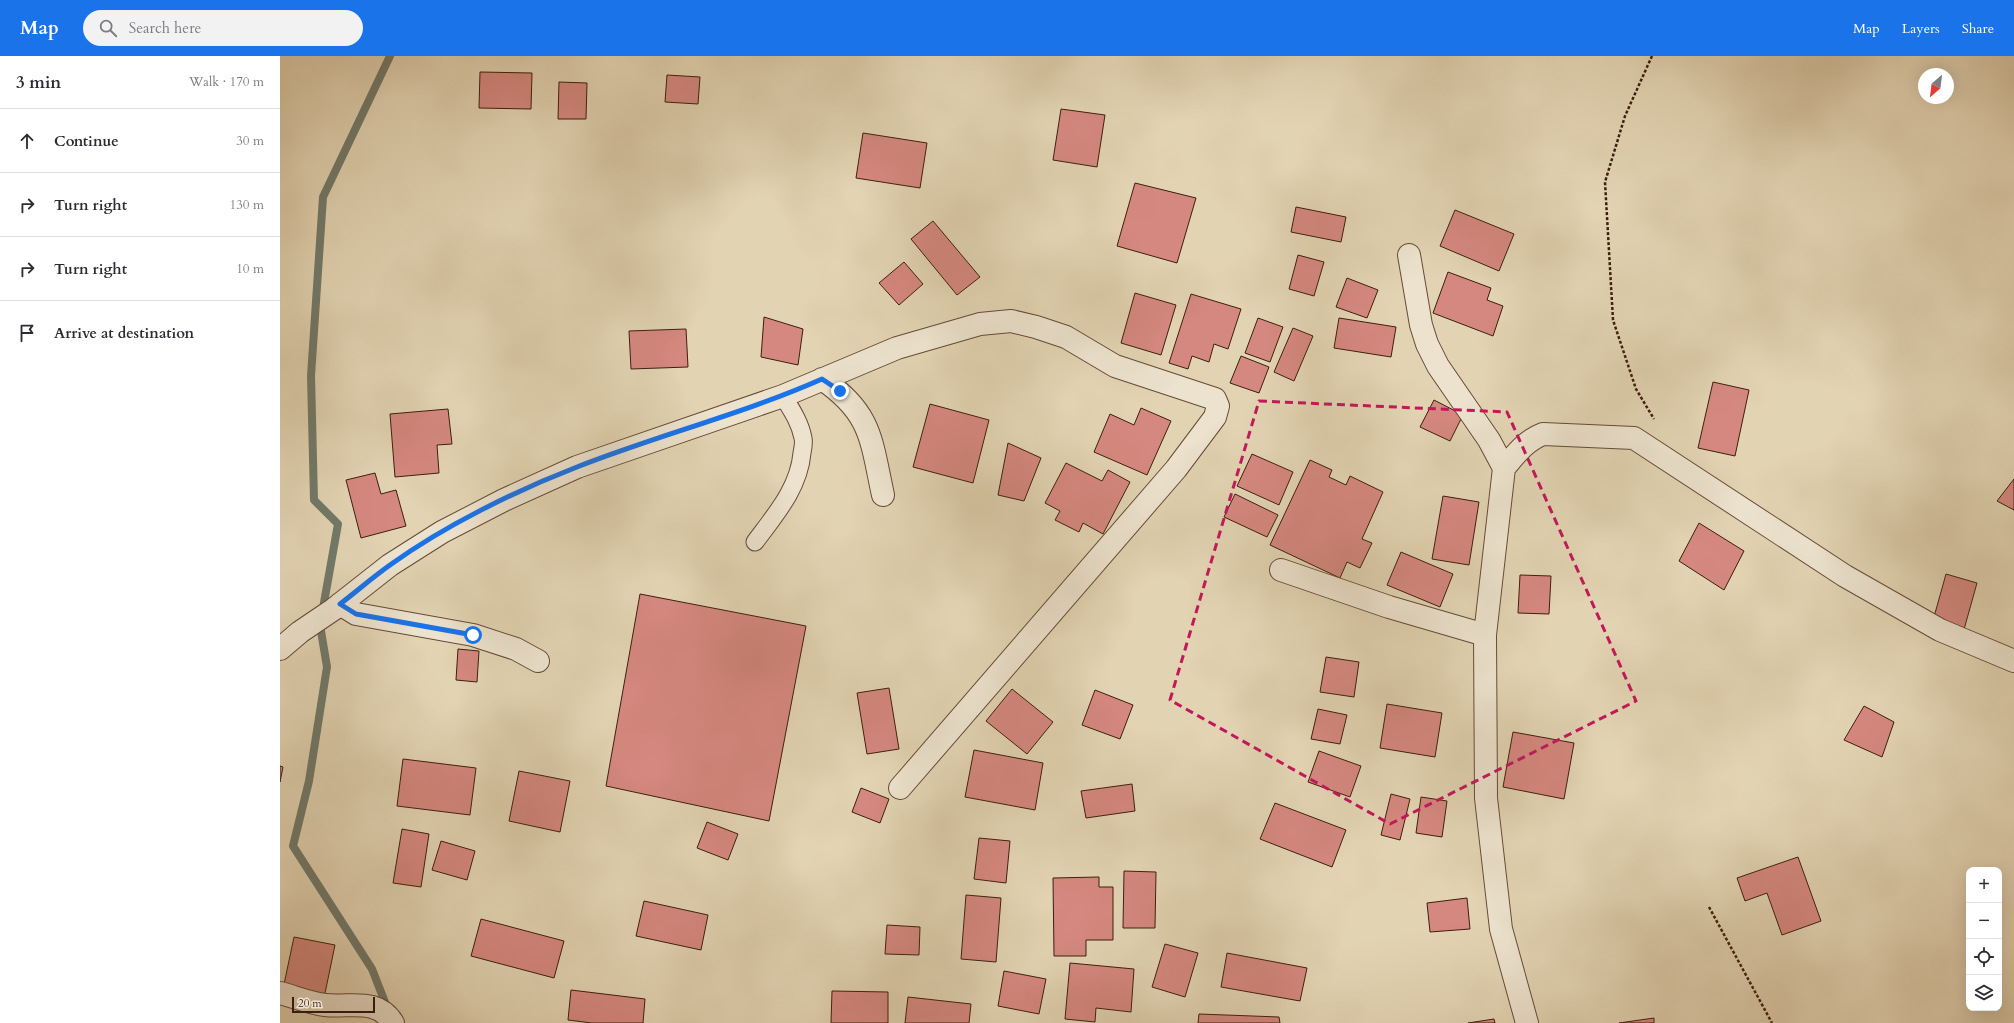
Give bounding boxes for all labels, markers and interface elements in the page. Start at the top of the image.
search box [83,10,363,46]
text: Map [20,15,59,41]
icon: search [97,17,119,39]
text: Search here [129,18,201,38]
text: Map [1853,19,1880,38]
text: Layers [1902,19,1940,38]
text: Share [1962,19,1994,38]
north arrow [1918,68,1954,104]
text: 3 min [16,71,61,94]
text: Walk · 170 m [189,73,264,91]
icon: ahead [16,130,38,152]
text: Continue [54,131,119,151]
text: 30 m [236,132,264,150]
icon: right [16,194,38,216]
text: Turn right [54,195,127,215]
text: 130 m [230,196,264,214]
icon: right [16,258,38,280]
text: Turn right [54,259,127,279]
text: 10 m [236,260,264,278]
icon: arrive [16,322,38,344]
text: Arrive at destination [54,323,194,343]
route end [831,382,849,400]
route start [464,626,482,644]
map controls [1966,867,2002,1011]
button: + [1966,867,2002,903]
button: − [1966,903,2002,939]
button: locate [1966,939,2002,975]
button: layers [1966,975,2002,1011]
scale bar [292,995,375,1014]
text: 20 m [298,996,322,1011]

